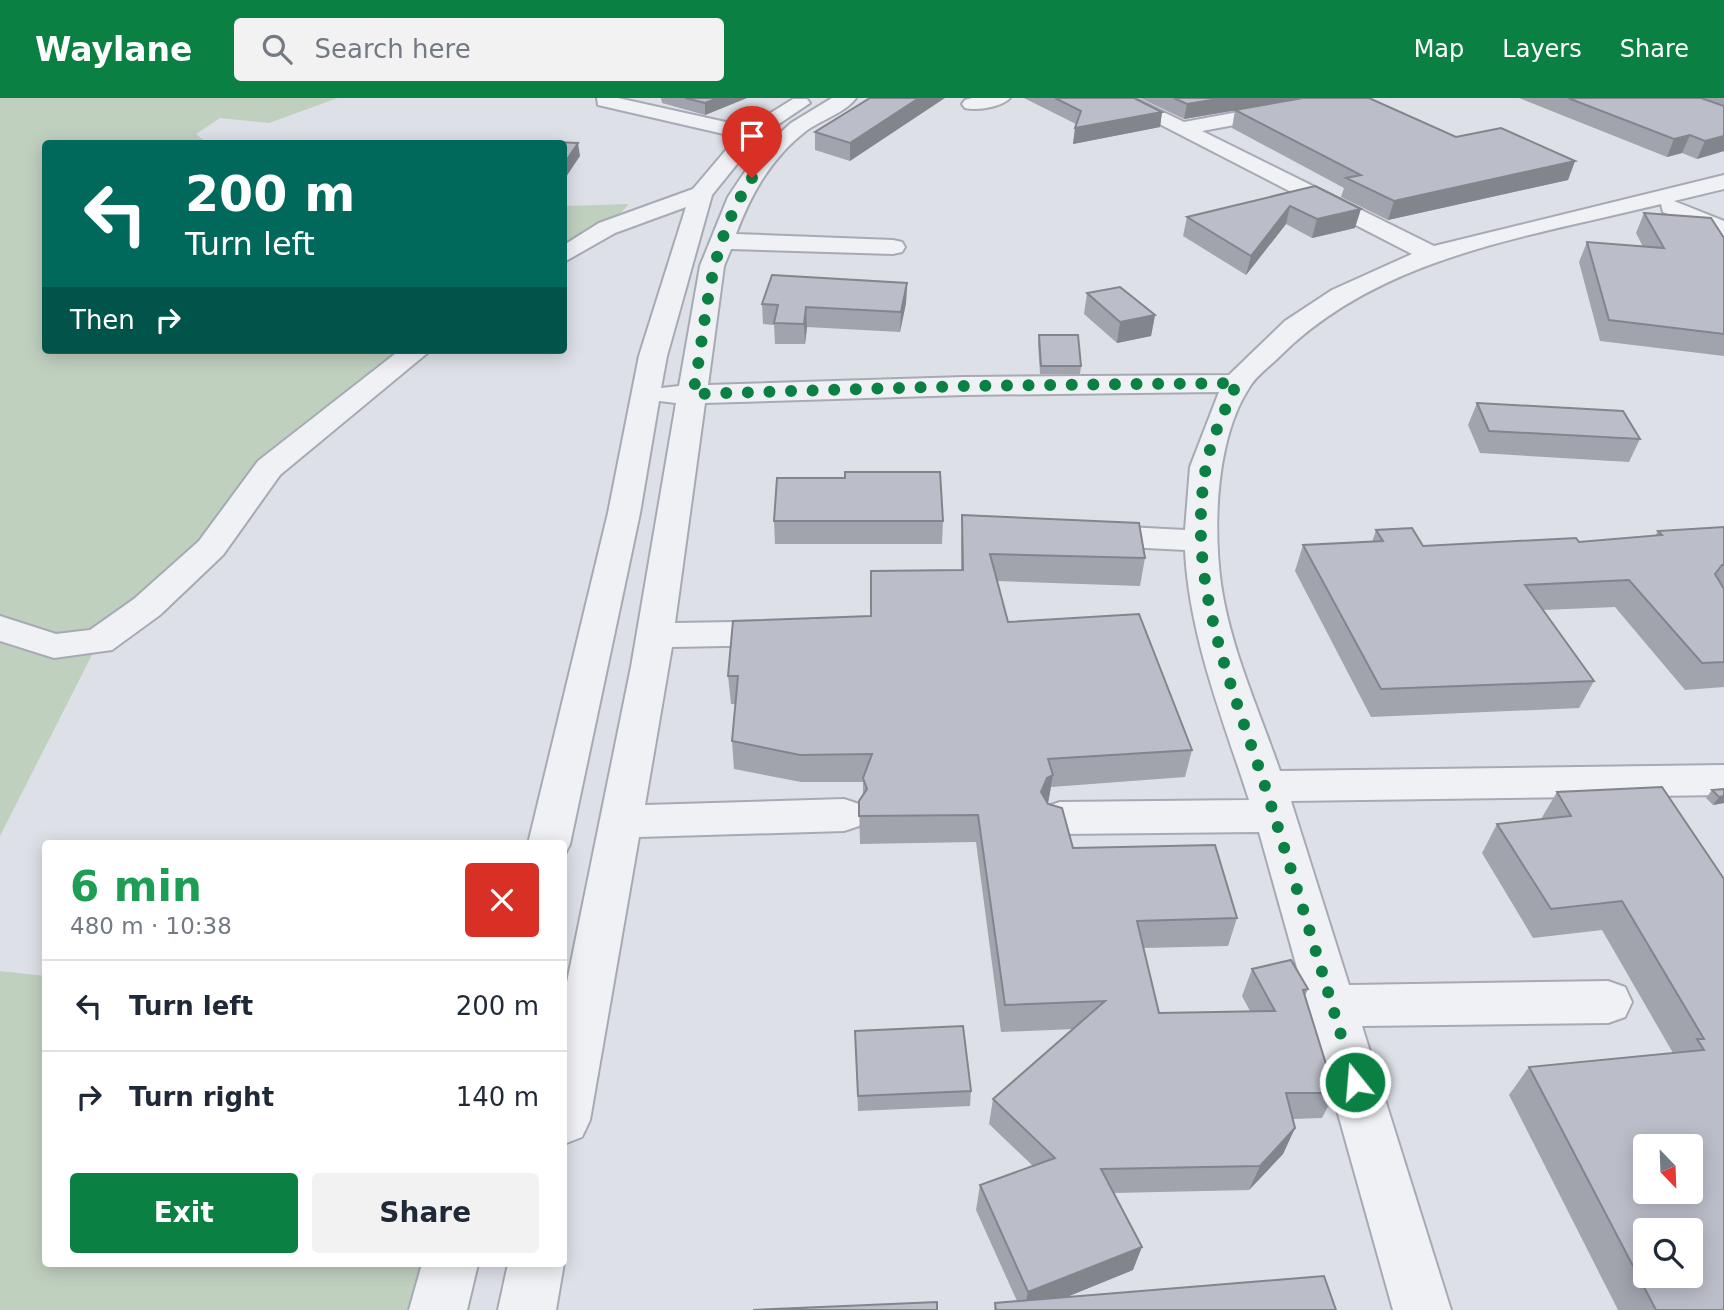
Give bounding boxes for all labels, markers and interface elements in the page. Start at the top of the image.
search box [234,18,724,81]
text: Waylane [35,30,192,69]
icon: search [258,30,296,68]
text: Search here [314,34,471,64]
text: Map [1414,35,1464,63]
text: Layers [1502,35,1582,63]
text: Share [1620,35,1689,63]
pin [722,106,782,178]
icon: arrive [733,117,771,155]
text: 200 m [185,166,355,223]
icon: left [70,168,161,259]
text: Turn left [185,225,315,263]
icon: right [149,301,187,339]
text: Then [70,305,135,335]
text: 6 min [70,862,202,911]
button: close [465,863,539,937]
text: 480 m · 10:38 [70,913,232,939]
icon: left [70,987,108,1025]
text: Turn left [129,991,253,1021]
text: 200 m [456,991,539,1021]
position arrow [1318,1045,1392,1119]
icon: right [70,1078,108,1116]
text: Turn right [129,1082,274,1112]
text: 140 m [456,1082,539,1112]
north arrow [1633,1134,1703,1204]
map controls [1633,1134,1703,1288]
button: Exit [70,1173,298,1253]
button: Share [312,1173,539,1253]
button: search [1633,1218,1703,1288]

